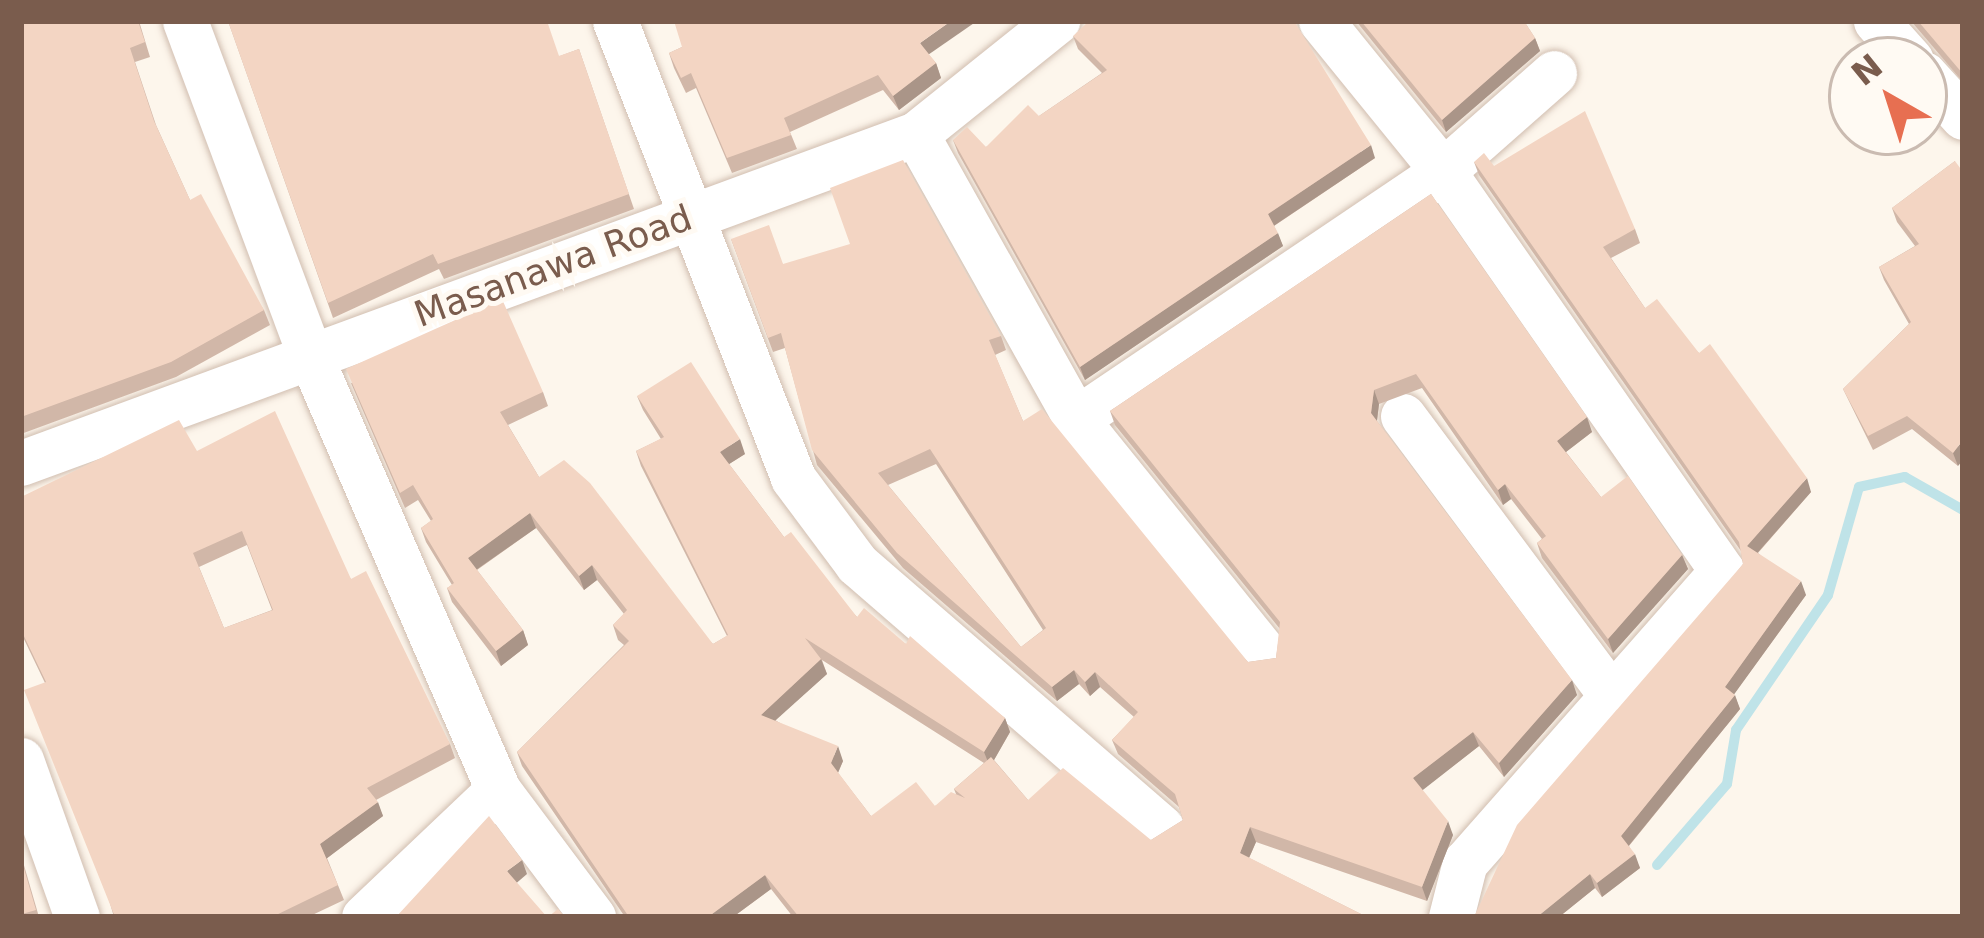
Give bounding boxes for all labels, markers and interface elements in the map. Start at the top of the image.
north arrow [1828,36,1948,156]
text: N [1844,46,1890,94]
street label: Masanawa Road [408,196,698,336]

